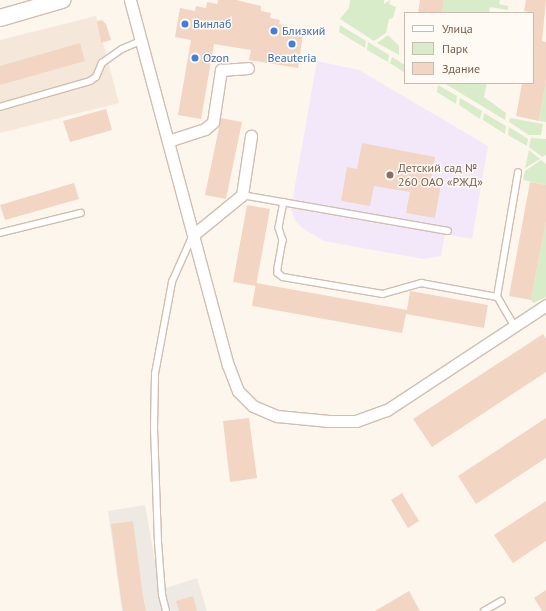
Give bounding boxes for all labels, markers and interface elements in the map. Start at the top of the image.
legend [404,12,534,84]
place label: Винлаб [193,17,231,31]
marker: Винлаб [180,19,190,29]
text: Улица [442,21,473,36]
place label: Близкий [282,24,325,38]
marker: Близкий [269,26,279,36]
marker: Beauteria [287,39,297,49]
text: Парк [442,41,468,56]
place label: Ozon [203,51,229,65]
place label: Beauteria [268,51,316,65]
marker: Ozon [190,53,200,63]
text: Здание [442,61,480,76]
place label: Детский сад № 260 ОАО «РЖД» [398,161,483,189]
marker: Детский сад № 260 ОАО «РЖД» [385,170,395,180]

